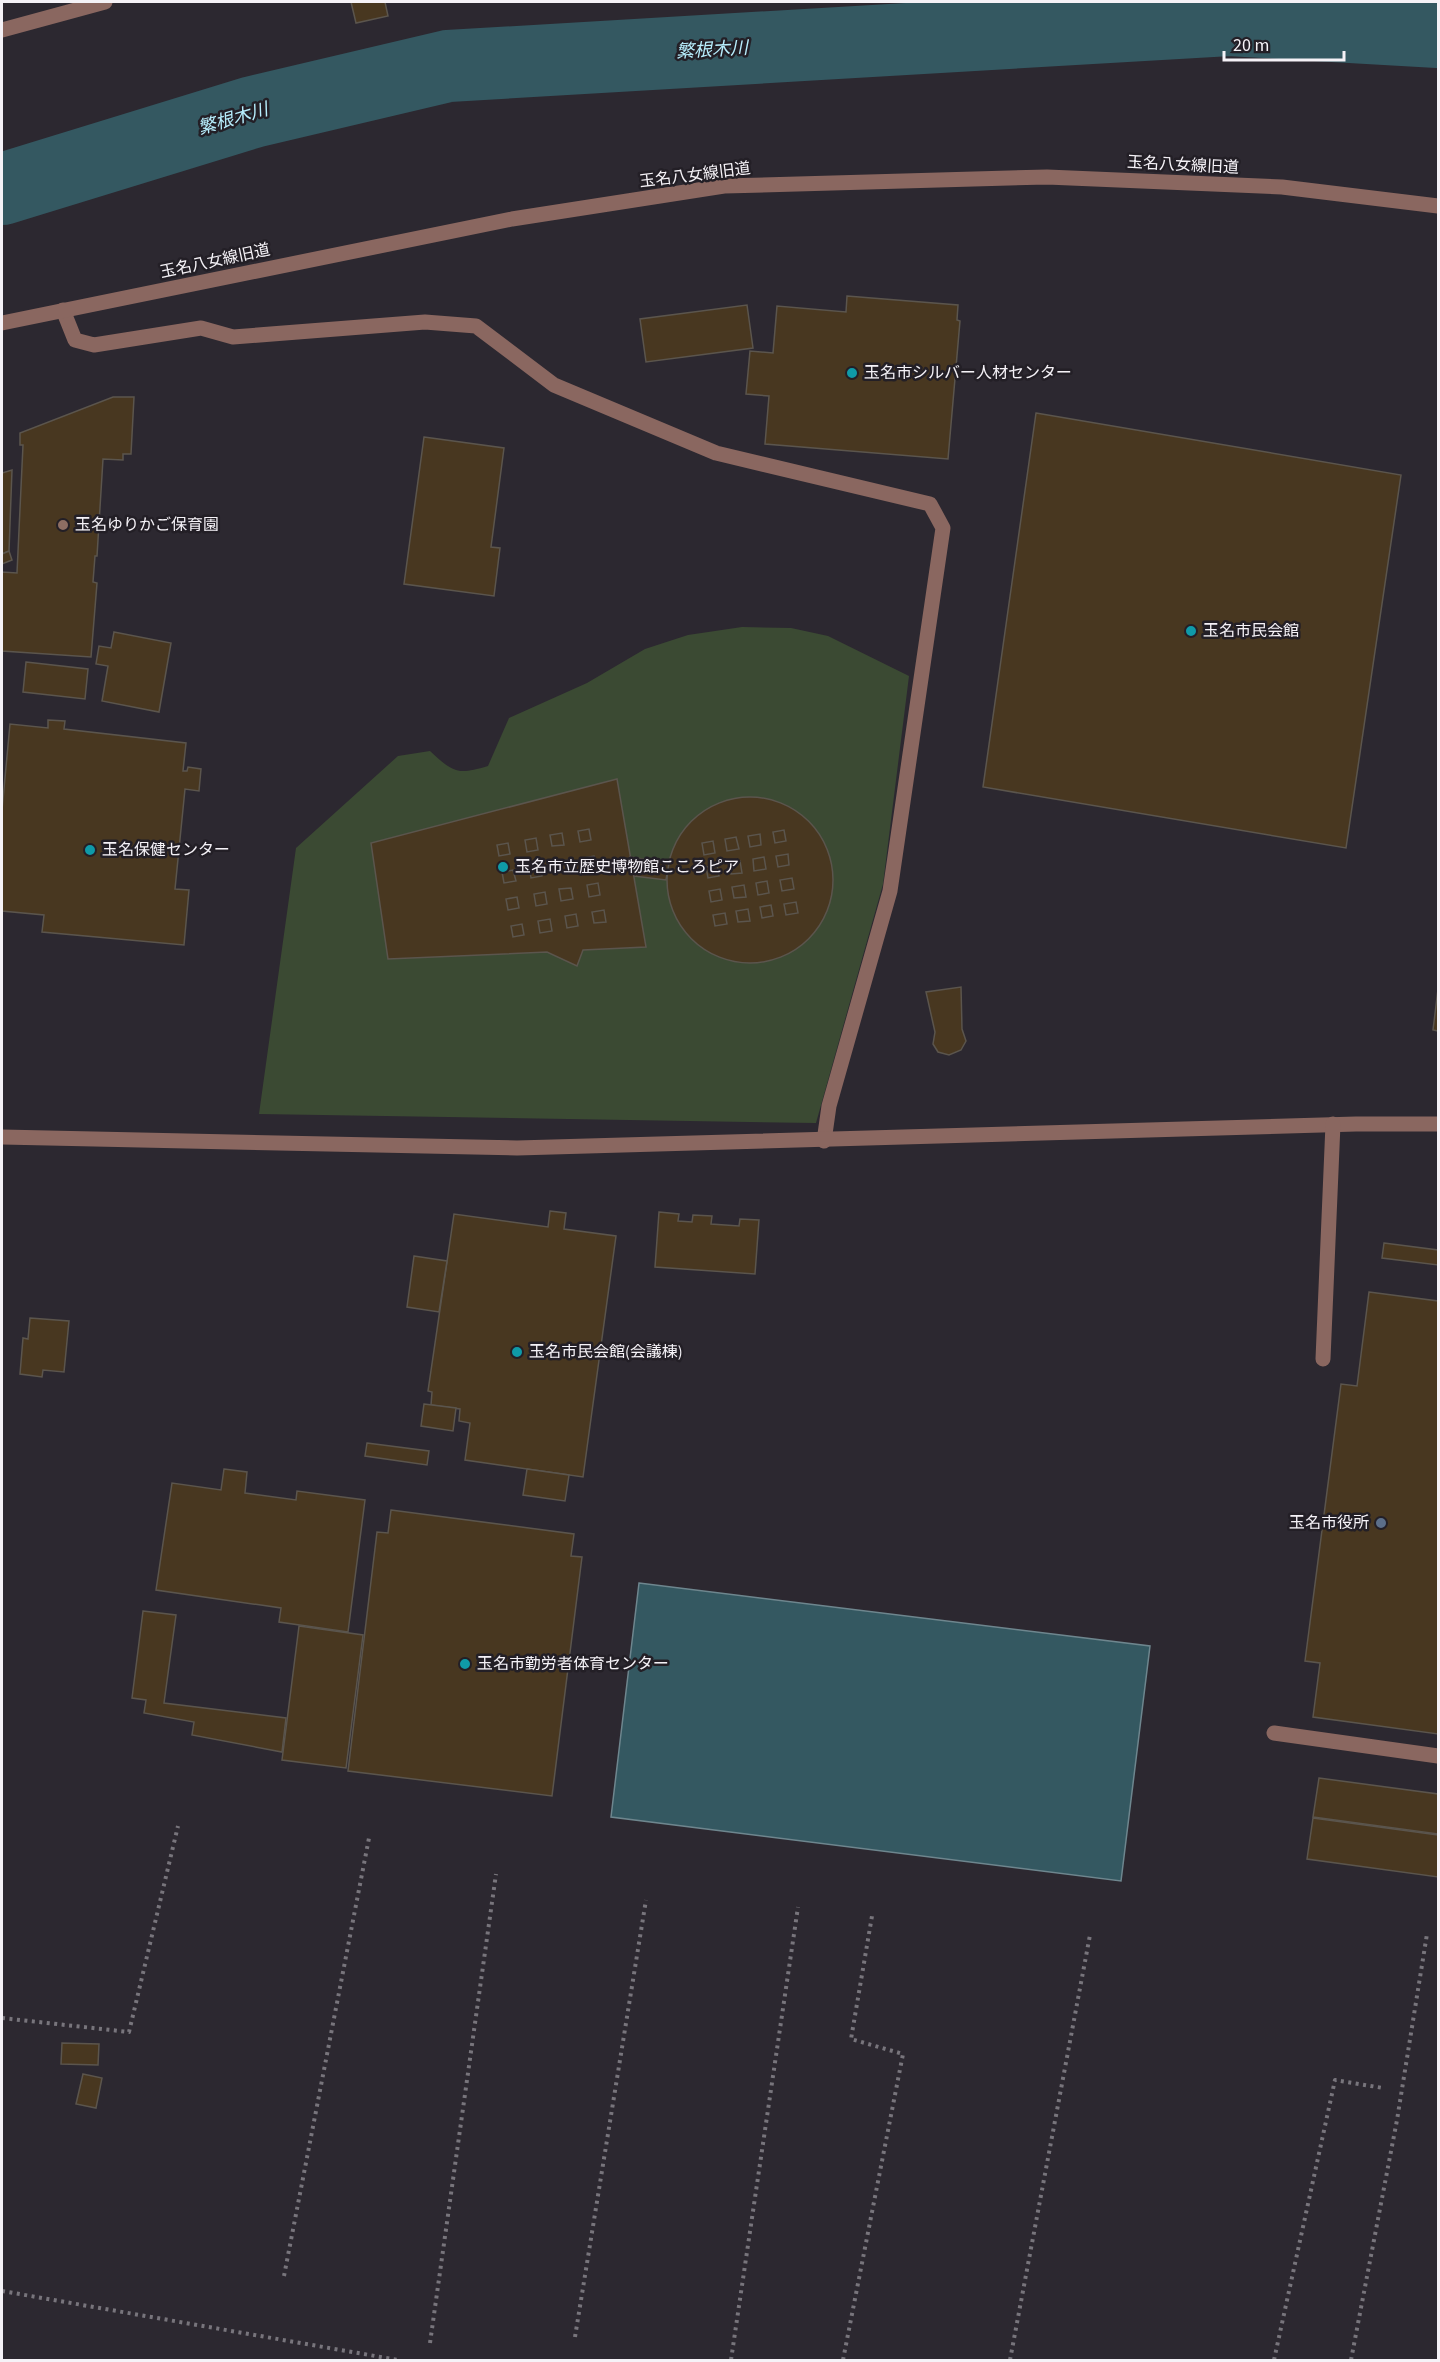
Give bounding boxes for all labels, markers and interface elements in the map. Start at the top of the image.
scale bar [1224,24,1344,62]
text: 20 m [1233,33,1269,58]
water label: 繁根木川 [675,36,751,64]
water label: 繁根木川 [195,97,273,141]
street label: 玉名八女線旧道 [1126,151,1240,179]
street label: 玉名八女線旧道 [638,157,752,193]
street label: 玉名八女線旧道 [158,239,272,283]
place label: 玉名市シルバー人材センター [864,362,1072,384]
marker: 玉名市シルバー人材センター [845,366,859,380]
place label: 玉名ゆりかご保育園 [75,514,219,536]
marker: 玉名ゆりかご保育園 [56,518,70,532]
place label: 玉名市民会館 [1203,620,1299,642]
marker: 玉名市民会館 [1184,624,1198,638]
place label: 玉名保健センター [102,839,230,861]
marker: 玉名保健センター [83,843,97,857]
place label: 玉名市立歴史博物館こころピア [515,856,739,878]
marker: 玉名市立歴史博物館こころピア [496,860,510,874]
place label: 玉名市民会館(会議棟) [529,1341,683,1363]
marker: 玉名市民会館(会議棟) [510,1345,524,1359]
place label: 玉名市役所 [1289,1512,1369,1534]
marker: 玉名市役所 [1374,1516,1388,1530]
place label: 玉名市勤労者体育センター [477,1653,669,1675]
marker: 玉名市勤労者体育センター [458,1657,472,1671]

